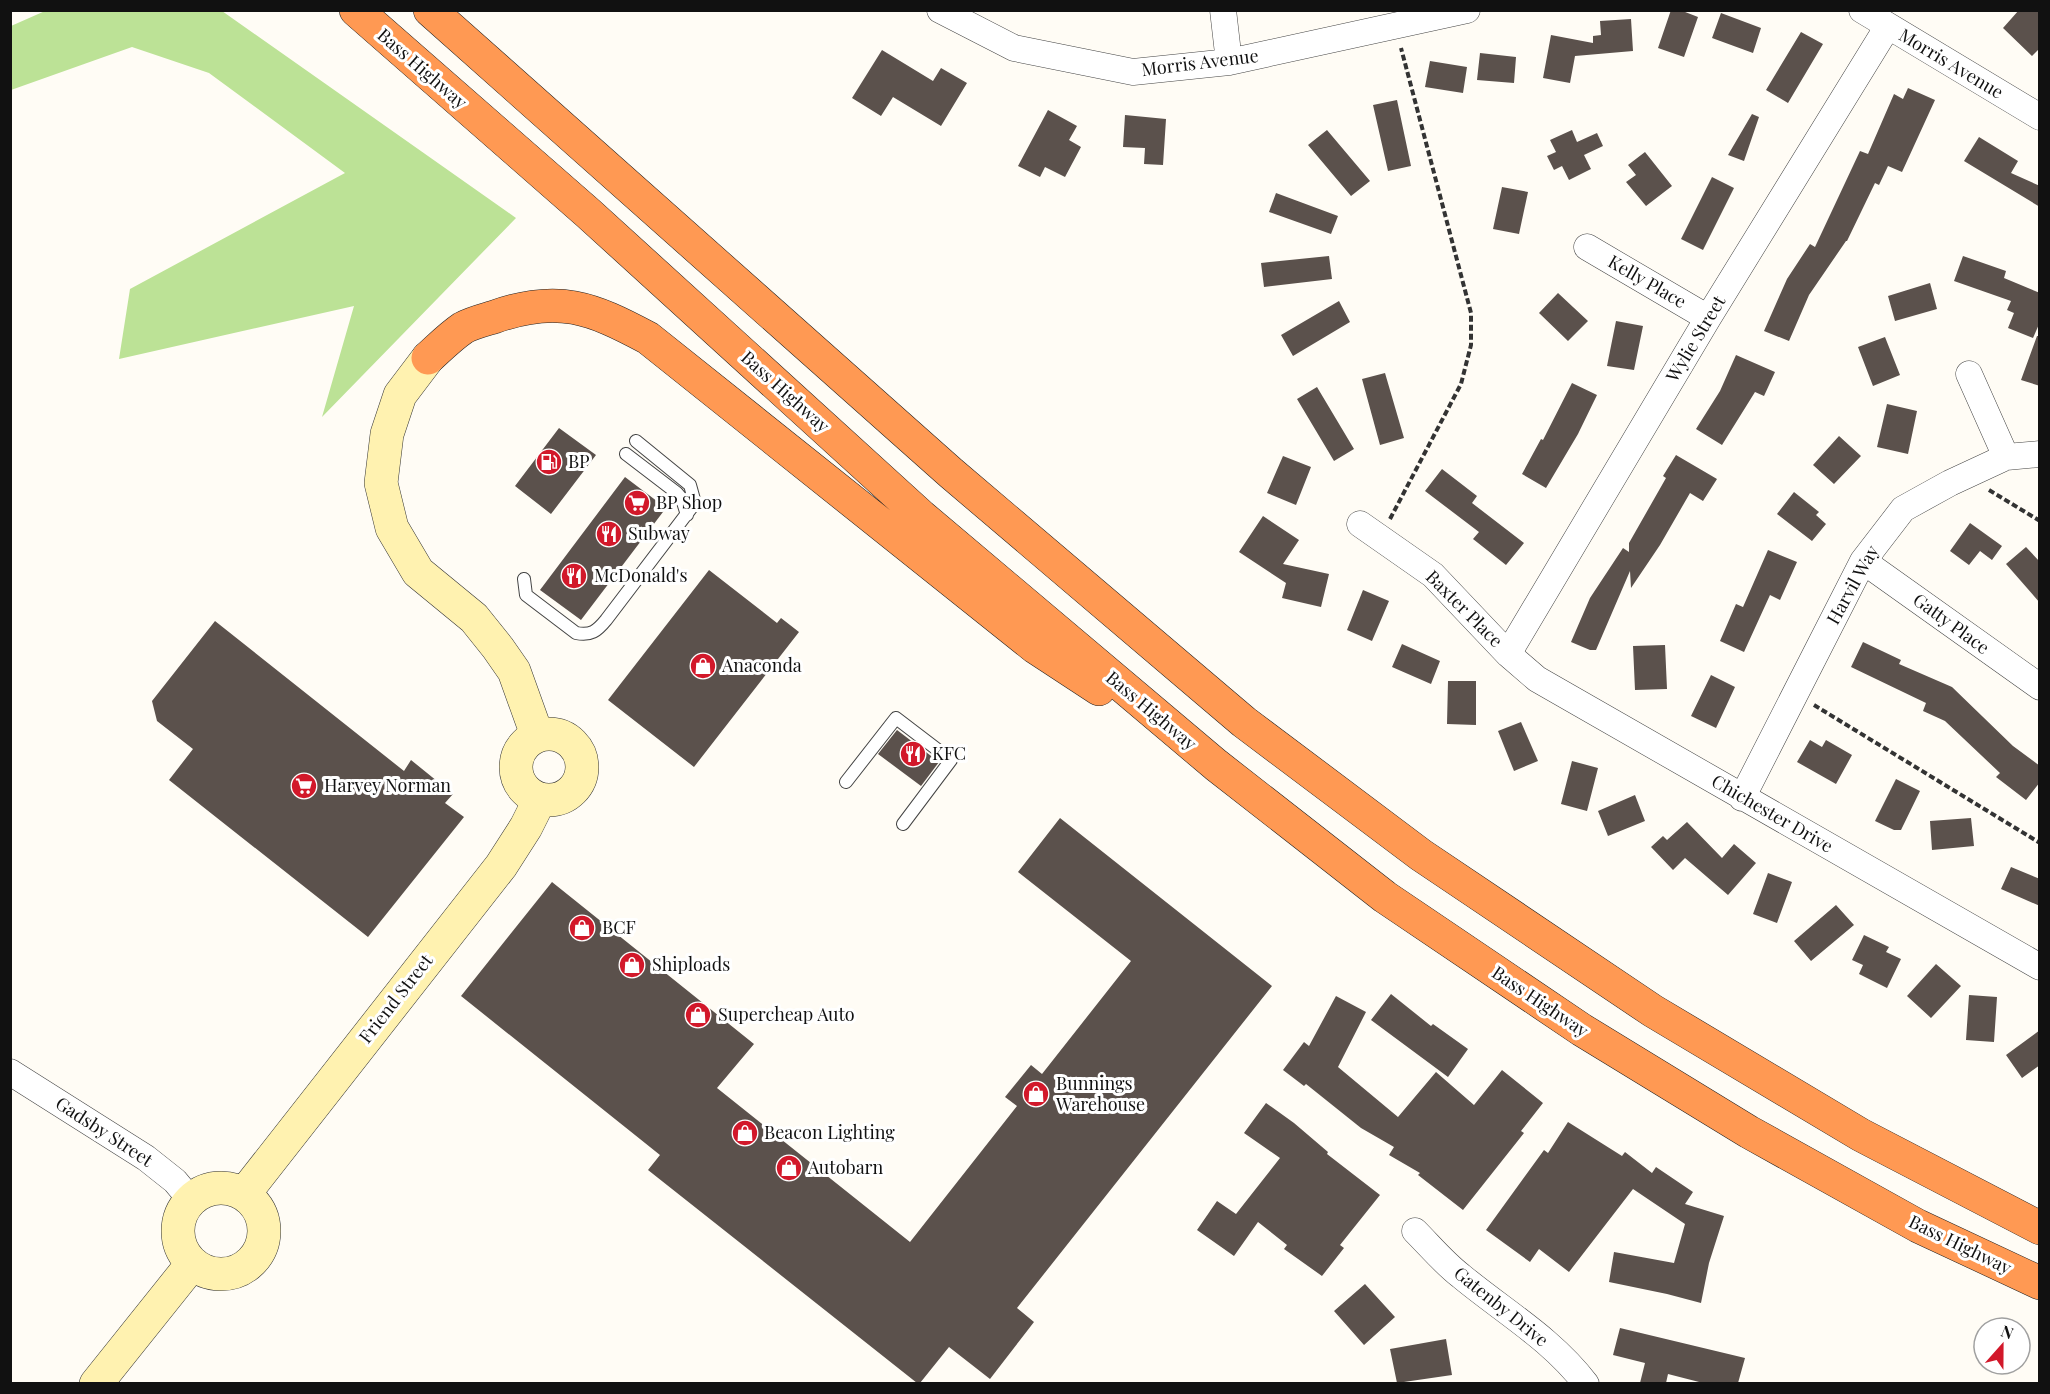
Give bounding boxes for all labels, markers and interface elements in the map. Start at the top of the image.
street label: Bass Highway [373,23,473,114]
street label: Morris Avenue [1895,23,2008,104]
street label: Morris Avenue [1140,43,1260,81]
street label: Kelly Place [1604,249,1691,313]
street label: Wylie Street [1659,290,1731,387]
street label: Bass Highway [736,345,835,437]
fuel station icon: BP [534,447,564,477]
place label: BP [568,449,590,473]
supermarket icon: BP Shop [622,488,652,518]
place label: BP Shop [656,490,722,514]
restaurant icon: Subway [594,519,624,549]
place label: Subway [628,521,690,545]
street label: Harvil Way [1821,541,1884,628]
restaurant icon: McDonald's [559,561,589,591]
place label: McDonald's [594,563,688,587]
street label: Baxter Place [1421,565,1508,652]
street label: Gatty Place [1909,587,1995,659]
shop icon: Anaconda [688,651,718,681]
place label: Anaconda [721,653,802,677]
street label: Bass Highway [1101,665,1202,755]
restaurant icon: KFC [898,739,928,769]
place label: KFC [932,741,966,765]
street label: Chichester Drive [1707,769,1838,858]
supermarket icon: Harvey Norman [289,771,319,801]
place label: Harvey Norman [324,773,451,797]
shop icon: BCF [567,913,597,943]
place label: BCF [602,915,636,939]
street label: Friend Street [353,948,438,1048]
shop icon: Shiploads [617,950,647,980]
place label: Shiploads [652,952,730,976]
street label: Bass Highway [1488,960,1593,1042]
shop icon: Supercheap Auto [683,1000,713,1030]
place label: Supercheap Auto [718,1002,855,1026]
place label: Bunnings Warehouse [1055,1071,1145,1116]
shop icon: Bunnings Warehouse [1021,1079,1051,1109]
street label: Gadsby Street [51,1091,158,1172]
shop icon: Beacon Lighting [730,1118,760,1148]
place label: Beacon Lighting [764,1120,895,1144]
shop icon: Autobarn [774,1153,804,1183]
place label: Autobarn [807,1155,884,1179]
street label: Bass Highway [1905,1209,2016,1279]
street label: Gatenby Drive [1449,1261,1554,1352]
north arrow [1972,1316,2032,1376]
text: N [1998,1320,2017,1344]

